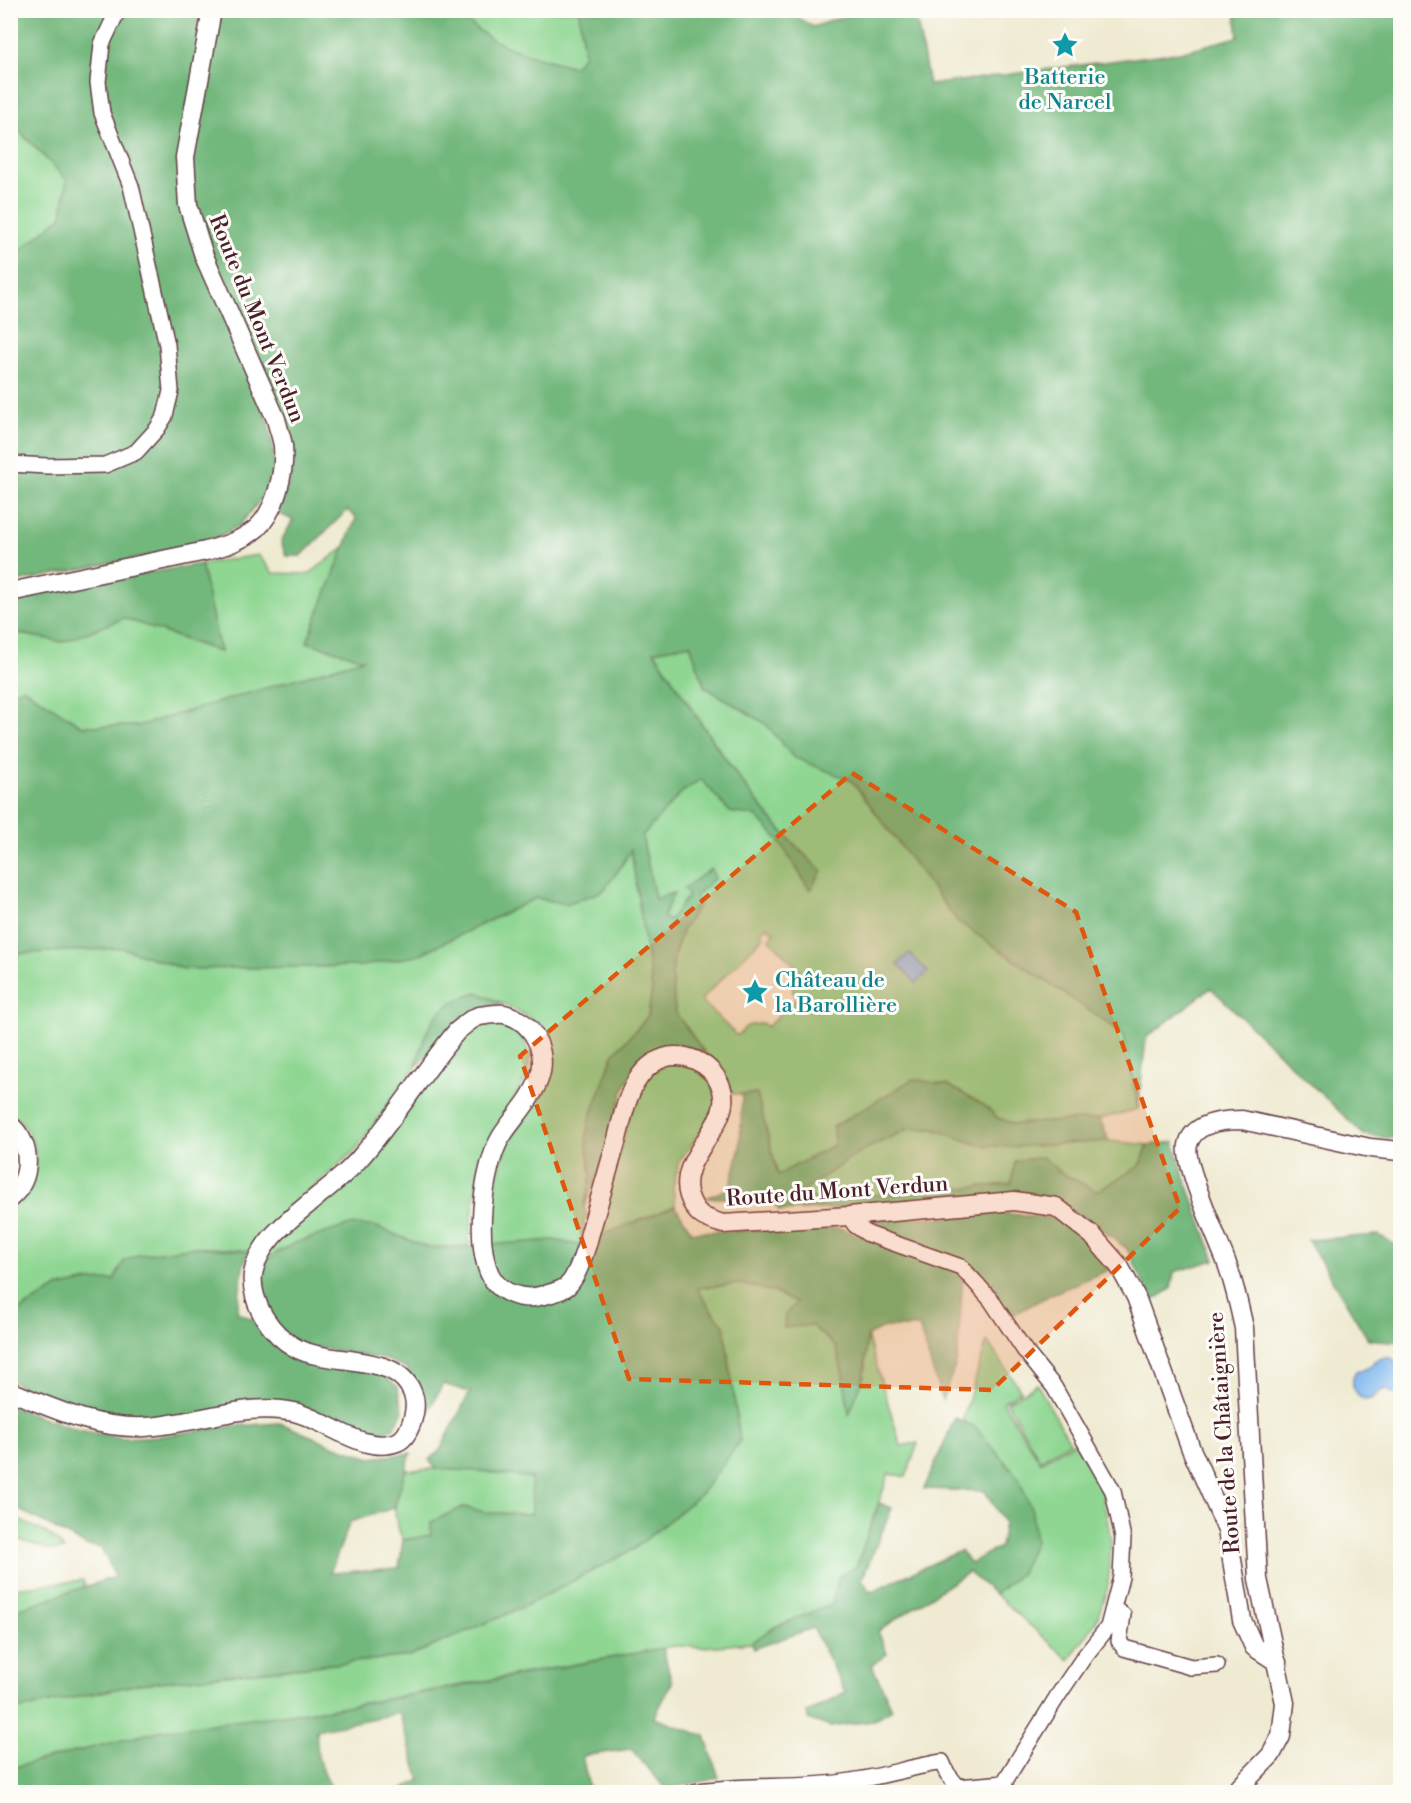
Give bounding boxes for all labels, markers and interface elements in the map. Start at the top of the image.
place icon: Batterie de Narcel [1050,30,1080,60]
place label: Batterie de Narcel [1018,64,1112,116]
street label: Route du Mont Verdun [202,210,311,427]
place label: Château de la Barollière [775,967,897,1019]
place icon: Château de la Barollière [740,977,770,1007]
street label: Route du Mont Verdun [725,1170,949,1213]
street label: Route de la Châtaignière [1203,1311,1246,1555]

